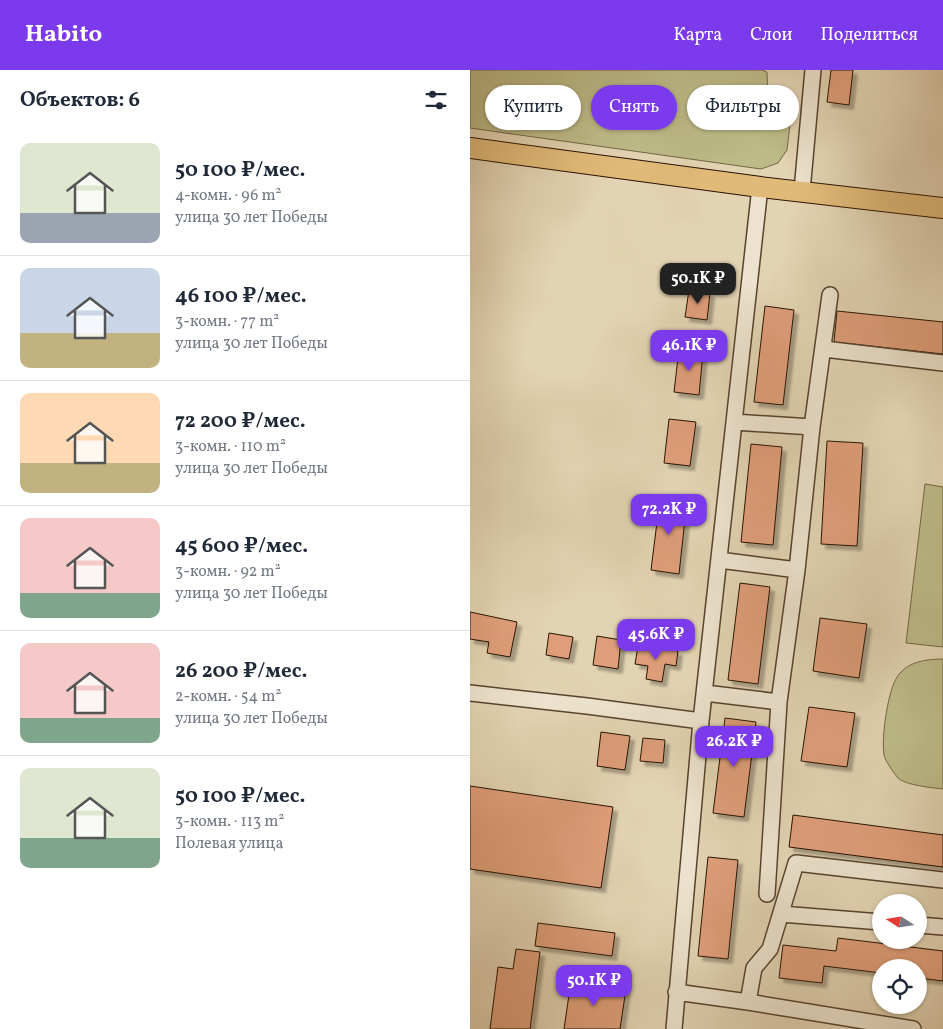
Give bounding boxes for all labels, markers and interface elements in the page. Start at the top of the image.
text: Habito [25,18,102,52]
text: Карта [674,23,722,48]
text: Слои [750,23,792,48]
text: Поделиться [820,23,918,48]
chip: Купить [485,85,581,130]
chip: Снять [591,85,677,130]
chip: Фильтры [687,85,799,130]
text: Объектов: 6 [20,86,140,115]
icon: filters [422,86,450,114]
text: 50 100 ₽/мес. [175,156,305,185]
icon: home [60,163,120,223]
text: 4-комн. · 96 m² [175,185,282,207]
text: улица 30 лет Победы [175,207,328,229]
pin: 50.1K ₽ [652,262,744,305]
text: 50.1K ₽ [671,268,725,290]
text: 46 100 ₽/мес. [175,282,307,311]
icon: home [60,288,120,348]
text: 3-комн. · 77 m² [175,311,279,333]
pin: 46.1K ₽ [643,330,735,372]
text: улица 30 лет Победы [175,333,328,355]
text: 46.1K ₽ [661,335,717,357]
text: 72 200 ₽/мес. [175,407,306,436]
icon: home [60,413,120,473]
text: 3-комн. · 110 m² [175,436,286,458]
text: улица 30 лет Победы [175,458,328,480]
pin: 72.2K ₽ [623,494,715,536]
text: 72.2K ₽ [642,499,696,521]
text: 45 600 ₽/мес. [175,532,308,561]
icon: home [60,538,120,598]
text: 3-комн. · 92 m² [175,561,281,583]
text: улица 30 лет Победы [175,583,328,605]
pin: 45.6K ₽ [610,618,702,661]
text: 45.6K ₽ [628,624,684,646]
text: 26 200 ₽/мес. [175,657,307,686]
icon: home [60,663,120,723]
text: 2-комн. · 54 m² [175,686,281,708]
text: улица 30 лет Победы [175,708,328,730]
pin: 26.2K ₽ [688,726,780,768]
text: 26.2K ₽ [706,731,762,753]
text: 50 100 ₽/мес. [175,782,305,811]
icon: home [60,788,120,848]
text: 3-комн. · 113 m² [175,811,284,833]
text: Полевая улица [175,833,283,855]
north arrow [872,894,928,949]
map controls [872,894,927,1014]
button: locate [872,959,927,1014]
pin: 50.1K ₽ [548,964,640,1007]
text: 50.1K ₽ [567,970,621,992]

